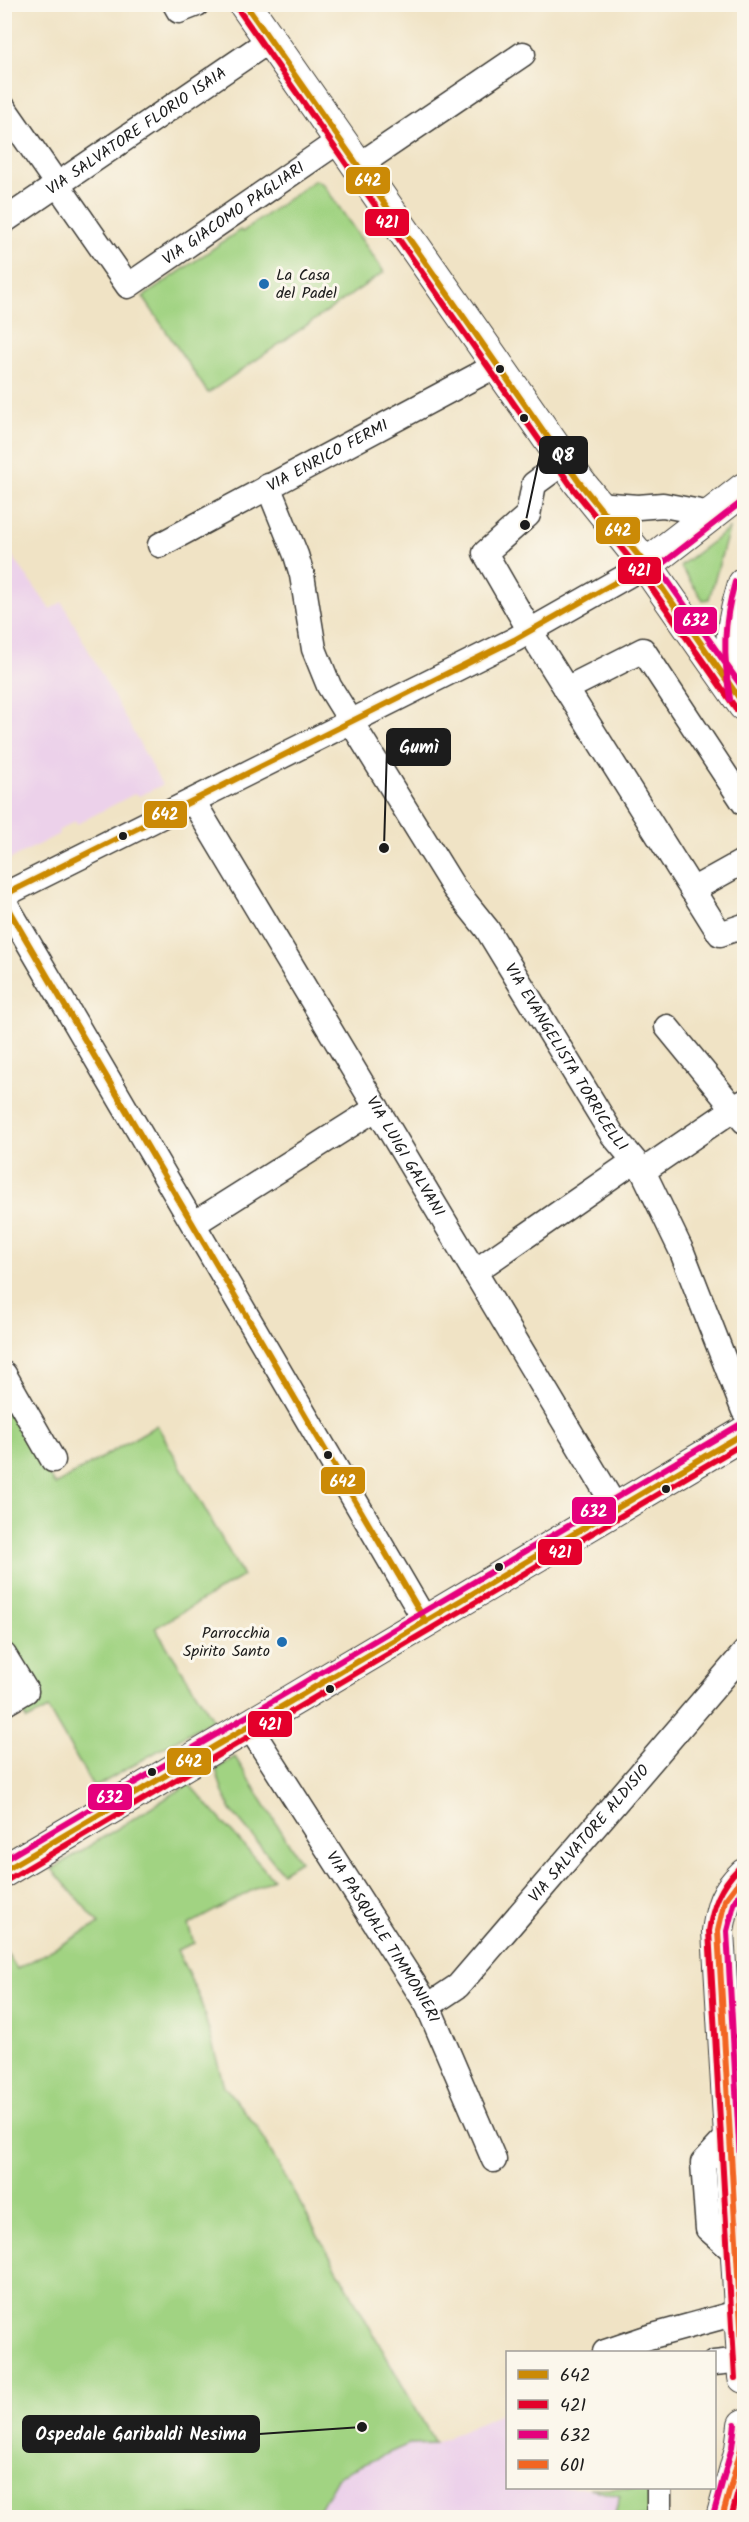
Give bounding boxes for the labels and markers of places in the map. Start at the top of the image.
place label: La Casa del Padel [276,263,337,306]
marker: La Casa del Padel [257,277,271,291]
unlabelled marker [494,363,506,375]
unlabelled marker [518,412,530,424]
callout: Q8 [540,437,587,473]
callout: Gumì [387,729,450,765]
unlabelled marker [117,830,129,842]
unlabelled marker [322,1449,334,1461]
unlabelled marker [660,1483,672,1495]
unlabelled marker [493,1561,505,1573]
place label: Parrocchia Spirito Santo [183,1621,270,1664]
marker: Parrocchia Spirito Santo [275,1635,289,1649]
unlabelled marker [324,1683,336,1695]
unlabelled marker [146,1766,158,1778]
callout: Ospedale Garibaldi Nesima [23,2416,259,2452]

